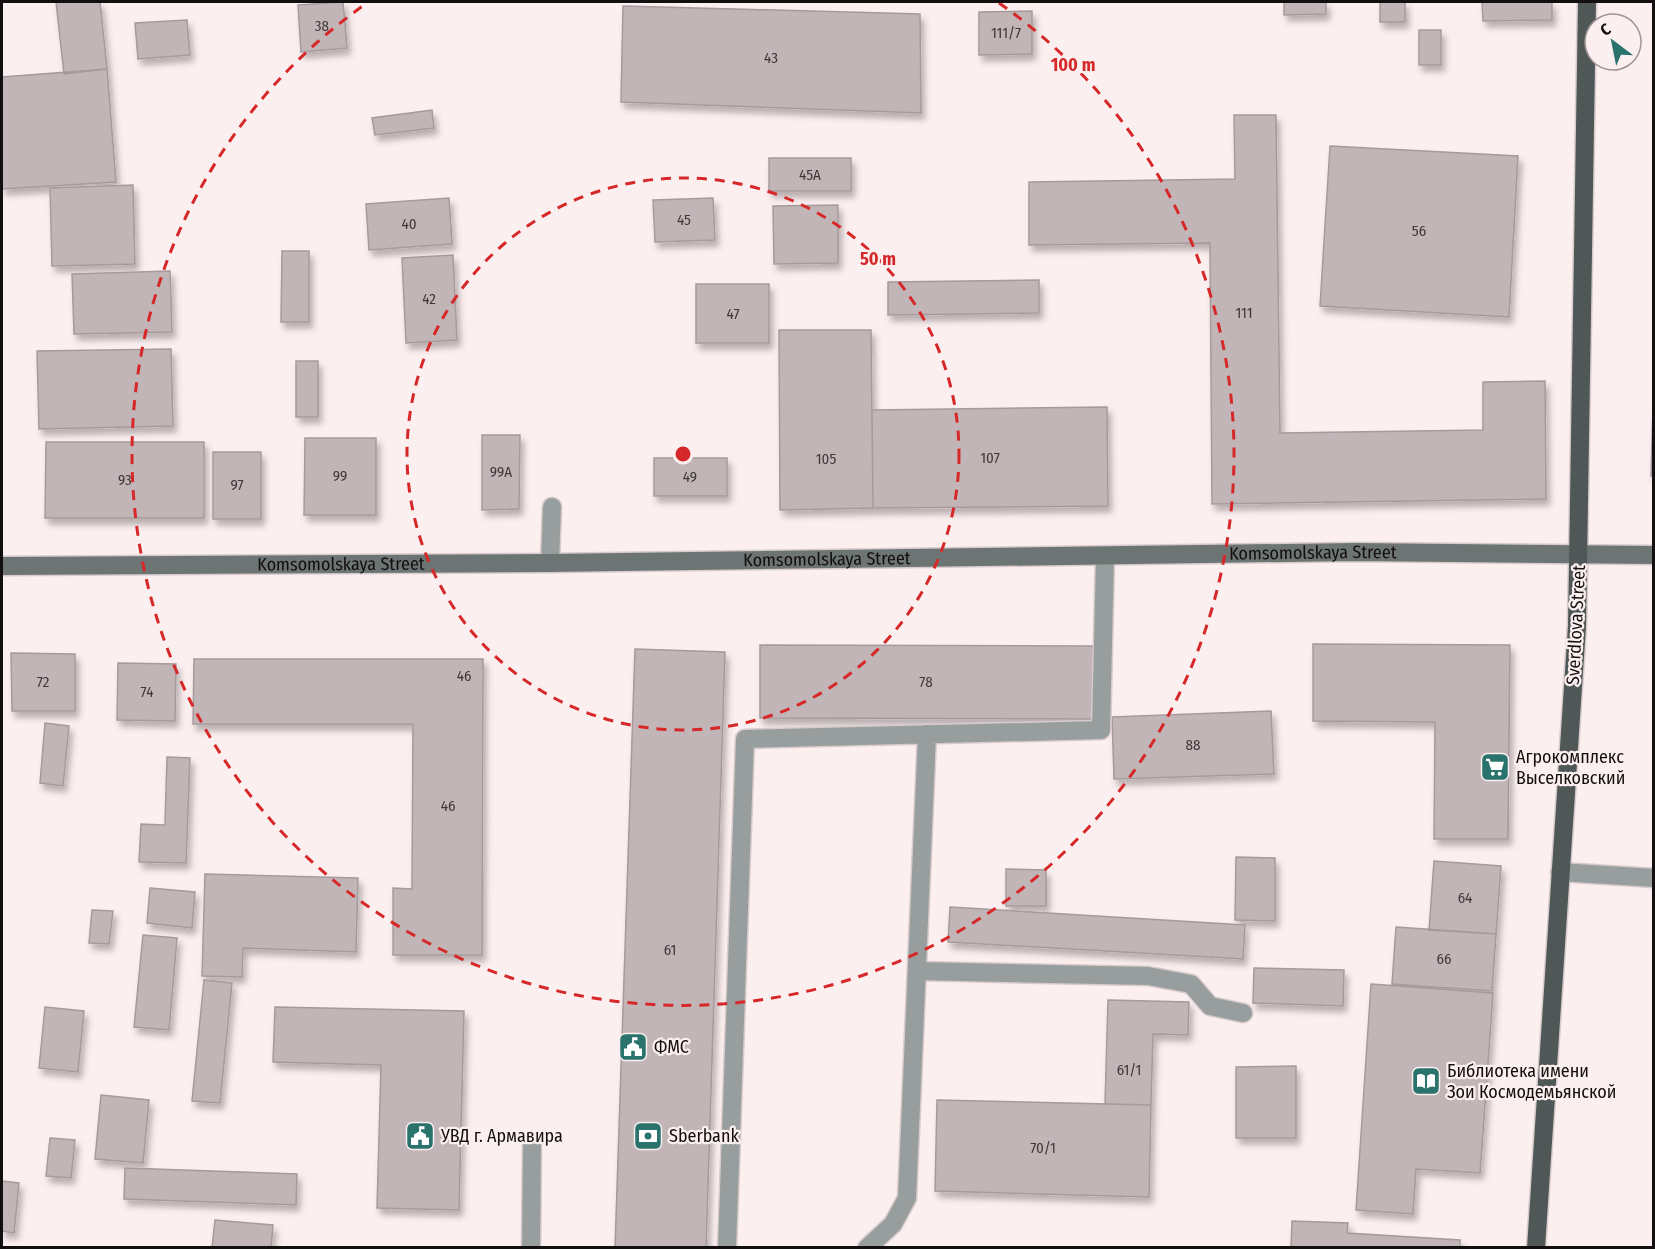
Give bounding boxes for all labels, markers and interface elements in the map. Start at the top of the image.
north arrow [1583,12,1643,72]
house number: 38 [315,17,329,35]
text: С [1597,19,1614,40]
house number: 111/7 [991,24,1021,42]
house number: 43 [764,49,778,67]
text: 100 m [1051,54,1095,76]
house number: 45А [799,166,821,184]
house number: 45 [677,211,691,229]
house number: 40 [401,215,417,233]
house number: 56 [1412,222,1426,240]
text: 50 m [860,248,896,270]
house number: 42 [422,290,436,308]
house number: 111 [1235,304,1253,322]
house number: 47 [726,305,740,323]
centre of rings [673,444,693,464]
house number: 107 [980,449,1000,467]
house number: 105 [816,450,836,468]
house number: 99А [490,463,512,481]
house number: 99 [333,467,347,485]
house number: 49 [683,468,697,486]
house number: 93 [118,471,132,489]
house number: 97 [230,476,244,494]
street label: Komsomolskaya Street [1229,541,1397,565]
street label: Komsomolskaya Street [743,547,911,571]
street label: Komsomolskaya Street [257,553,425,576]
street label: Sverdlova Street [1562,564,1590,686]
house number: 46 [457,667,471,685]
house number: 72 [37,673,50,691]
house number: 78 [919,673,933,691]
house number: 74 [141,683,153,701]
house number: 88 [1185,736,1201,754]
place label: Агрокомплекс Выселковский [1516,746,1625,789]
supermarket icon: Агрокомплекс Выселковский [1479,751,1511,783]
house number: 46 [441,797,455,815]
house number: 64 [1458,889,1472,907]
house number: 61 [664,941,676,959]
house number: 66 [1437,950,1451,968]
public building icon: ФМС [617,1031,649,1063]
place label: ФМС [654,1036,689,1058]
place label: Библиотека имени Зои Космодемьянской [1447,1060,1617,1103]
house number: 61/1 [1117,1061,1141,1079]
library icon: Библиотека имени Зои Космодемьянской [1410,1065,1442,1097]
public building icon: УВД г. Армавира [404,1120,436,1152]
bank icon: Sberbank [632,1120,664,1152]
place label: УВД г. Армавира [440,1125,563,1147]
place label: Sberbank [669,1125,739,1147]
house number: 70/1 [1030,1139,1056,1157]

